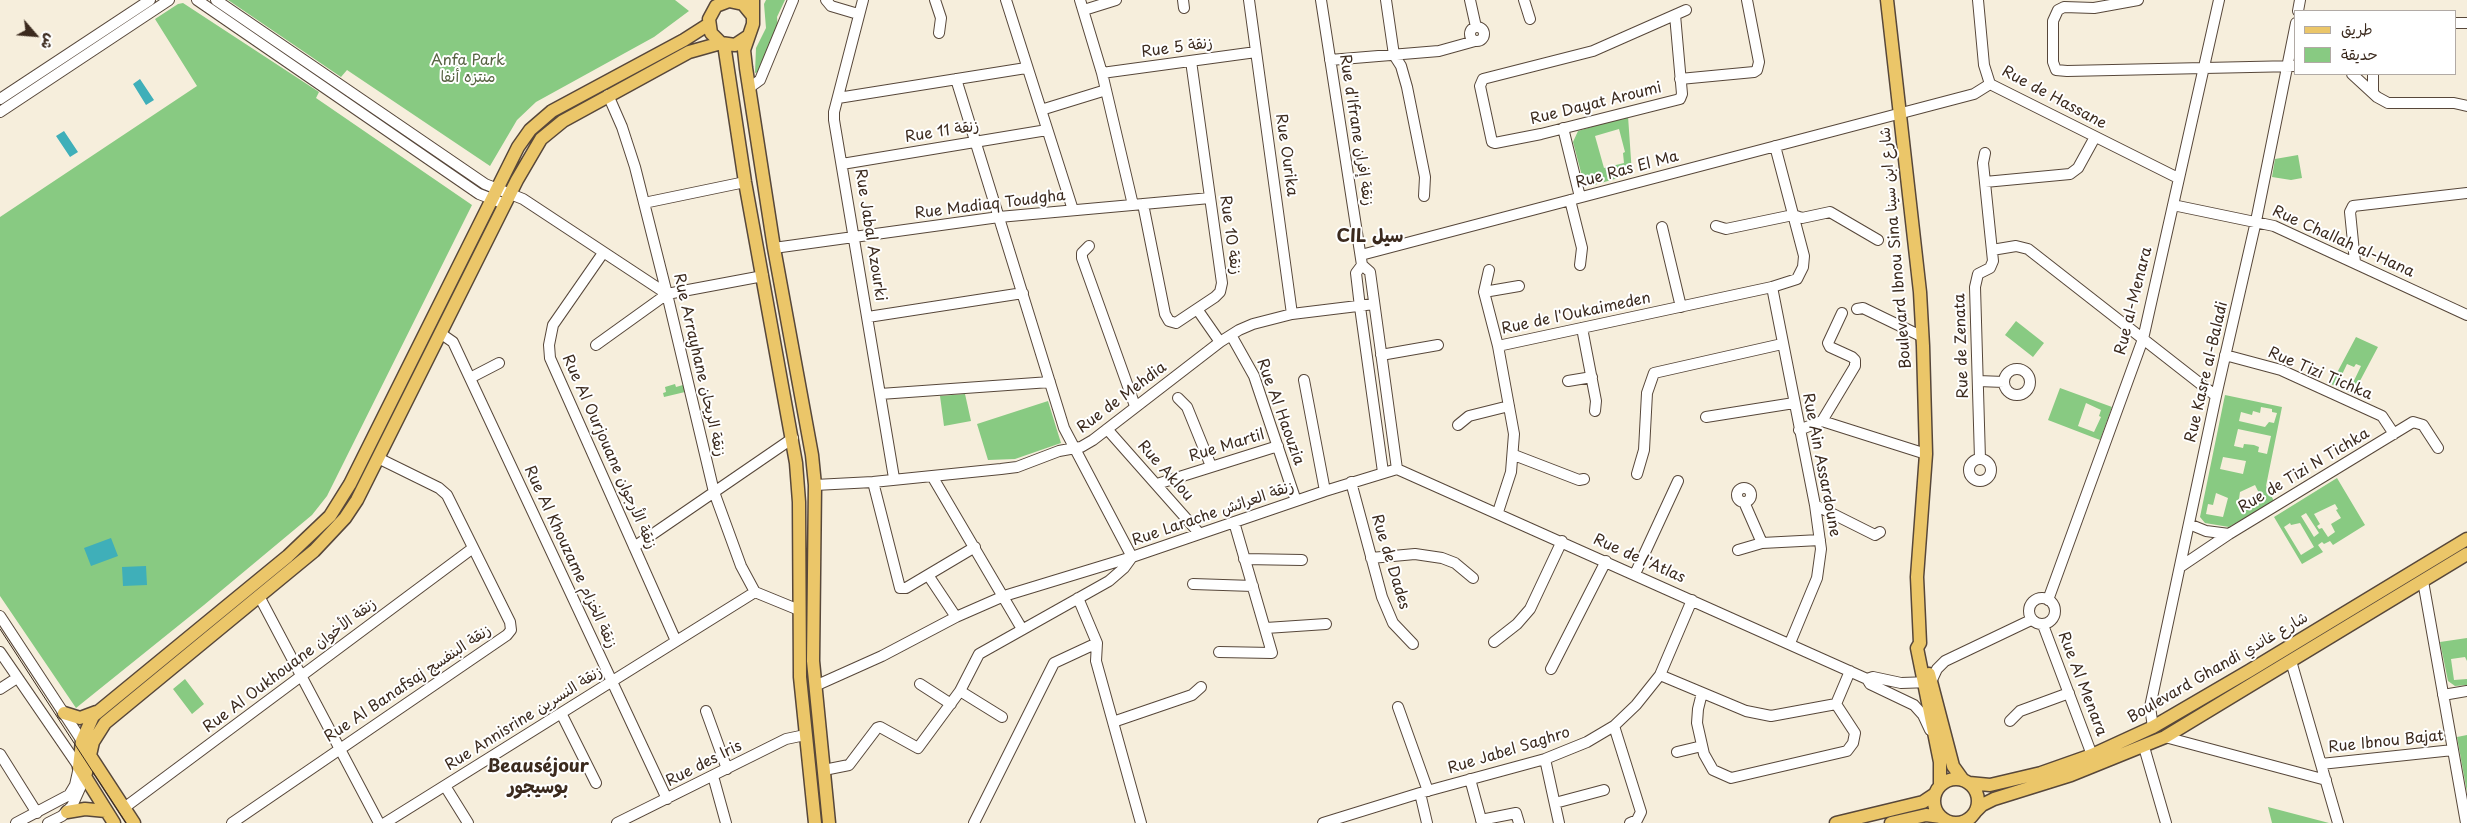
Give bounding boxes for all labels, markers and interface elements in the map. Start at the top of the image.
north arrow [10,10,60,60]
legend [2294,10,2457,75]
text: طريق [2341,17,2373,40]
text: ش [36,30,62,54]
street label: Rue 5 زنقة [1140,34,1214,62]
text: حديقة [2341,42,2378,65]
park label: Anfa Park منتزه أنفا [431,52,505,87]
street label: Rue d'Ifrane زنقة إفران [1335,53,1377,207]
street label: Rue de Hassane [1998,63,2110,133]
street label: Rue Dayat Aroumi [1528,79,1664,129]
street label: Rue Ourika [1271,112,1301,198]
street label: Rue 11 زنقة [904,117,980,147]
street label: Boulevard Ibnou Sina شارع ابن سينا [1876,126,1916,370]
street label: Rue Ras El Ma [1574,148,1680,192]
street label: Rue Jabal Azourki [851,168,889,302]
street label: Rue Madiaq Toudgha [914,187,1066,223]
street label: Rue 10 زنقة [1216,194,1244,276]
street label: Rue Challah al-Hana [2269,203,2417,281]
district label: CIL سيل [1337,226,1403,248]
street label: Rue al-Menara [2112,245,2156,357]
street label: Rue Arrayhane زنقة الريحان [669,272,729,458]
street label: Rue de l'Oukaimeden [1500,289,1652,339]
street label: Rue de Zenata [1951,293,1973,399]
street label: Rue Kasre al-Baladi [2182,300,2232,444]
street label: Rue Tizi Tichka [2265,344,2375,404]
street label: Rue Al Ourjouane زنقة الأرجوان [558,352,660,552]
street label: Rue Al Haouzia [1252,356,1308,468]
street label: Rue de Mehdia [1074,359,1170,437]
street label: Rue Ain Assardoune [1798,392,1844,538]
street label: Rue de Tizi N Tichka [2235,425,2373,517]
street label: Rue Martil [1187,426,1267,466]
street label: Rue Aklou [1133,437,1197,505]
street label: Rue Al Khouzame زنقة الخزام [520,463,620,651]
street label: Rue Larache زنقة العرائش [1130,478,1296,550]
street label: Rue de Dades [1367,512,1413,612]
street label: Rue de l'Atlas [1590,531,1688,587]
street label: Rue Al Oukhouane زنقة الأخوان [200,595,380,737]
street label: Boulevard Ghandi شارع غاندي [2124,609,2312,727]
street label: Rue Al Banafsaj زنقة البنفسج [321,621,495,747]
street label: Rue Al Menara [2054,629,2110,739]
street label: Rue Annisrine زنقة النسرين [442,663,606,775]
street label: Rue Jabel Saghro [1446,724,1572,778]
street label: Rue Ibnou Bajat [2327,727,2445,757]
street label: Rue des Iris [663,737,745,791]
district label: Beauséjour بوسيجور [487,756,589,799]

